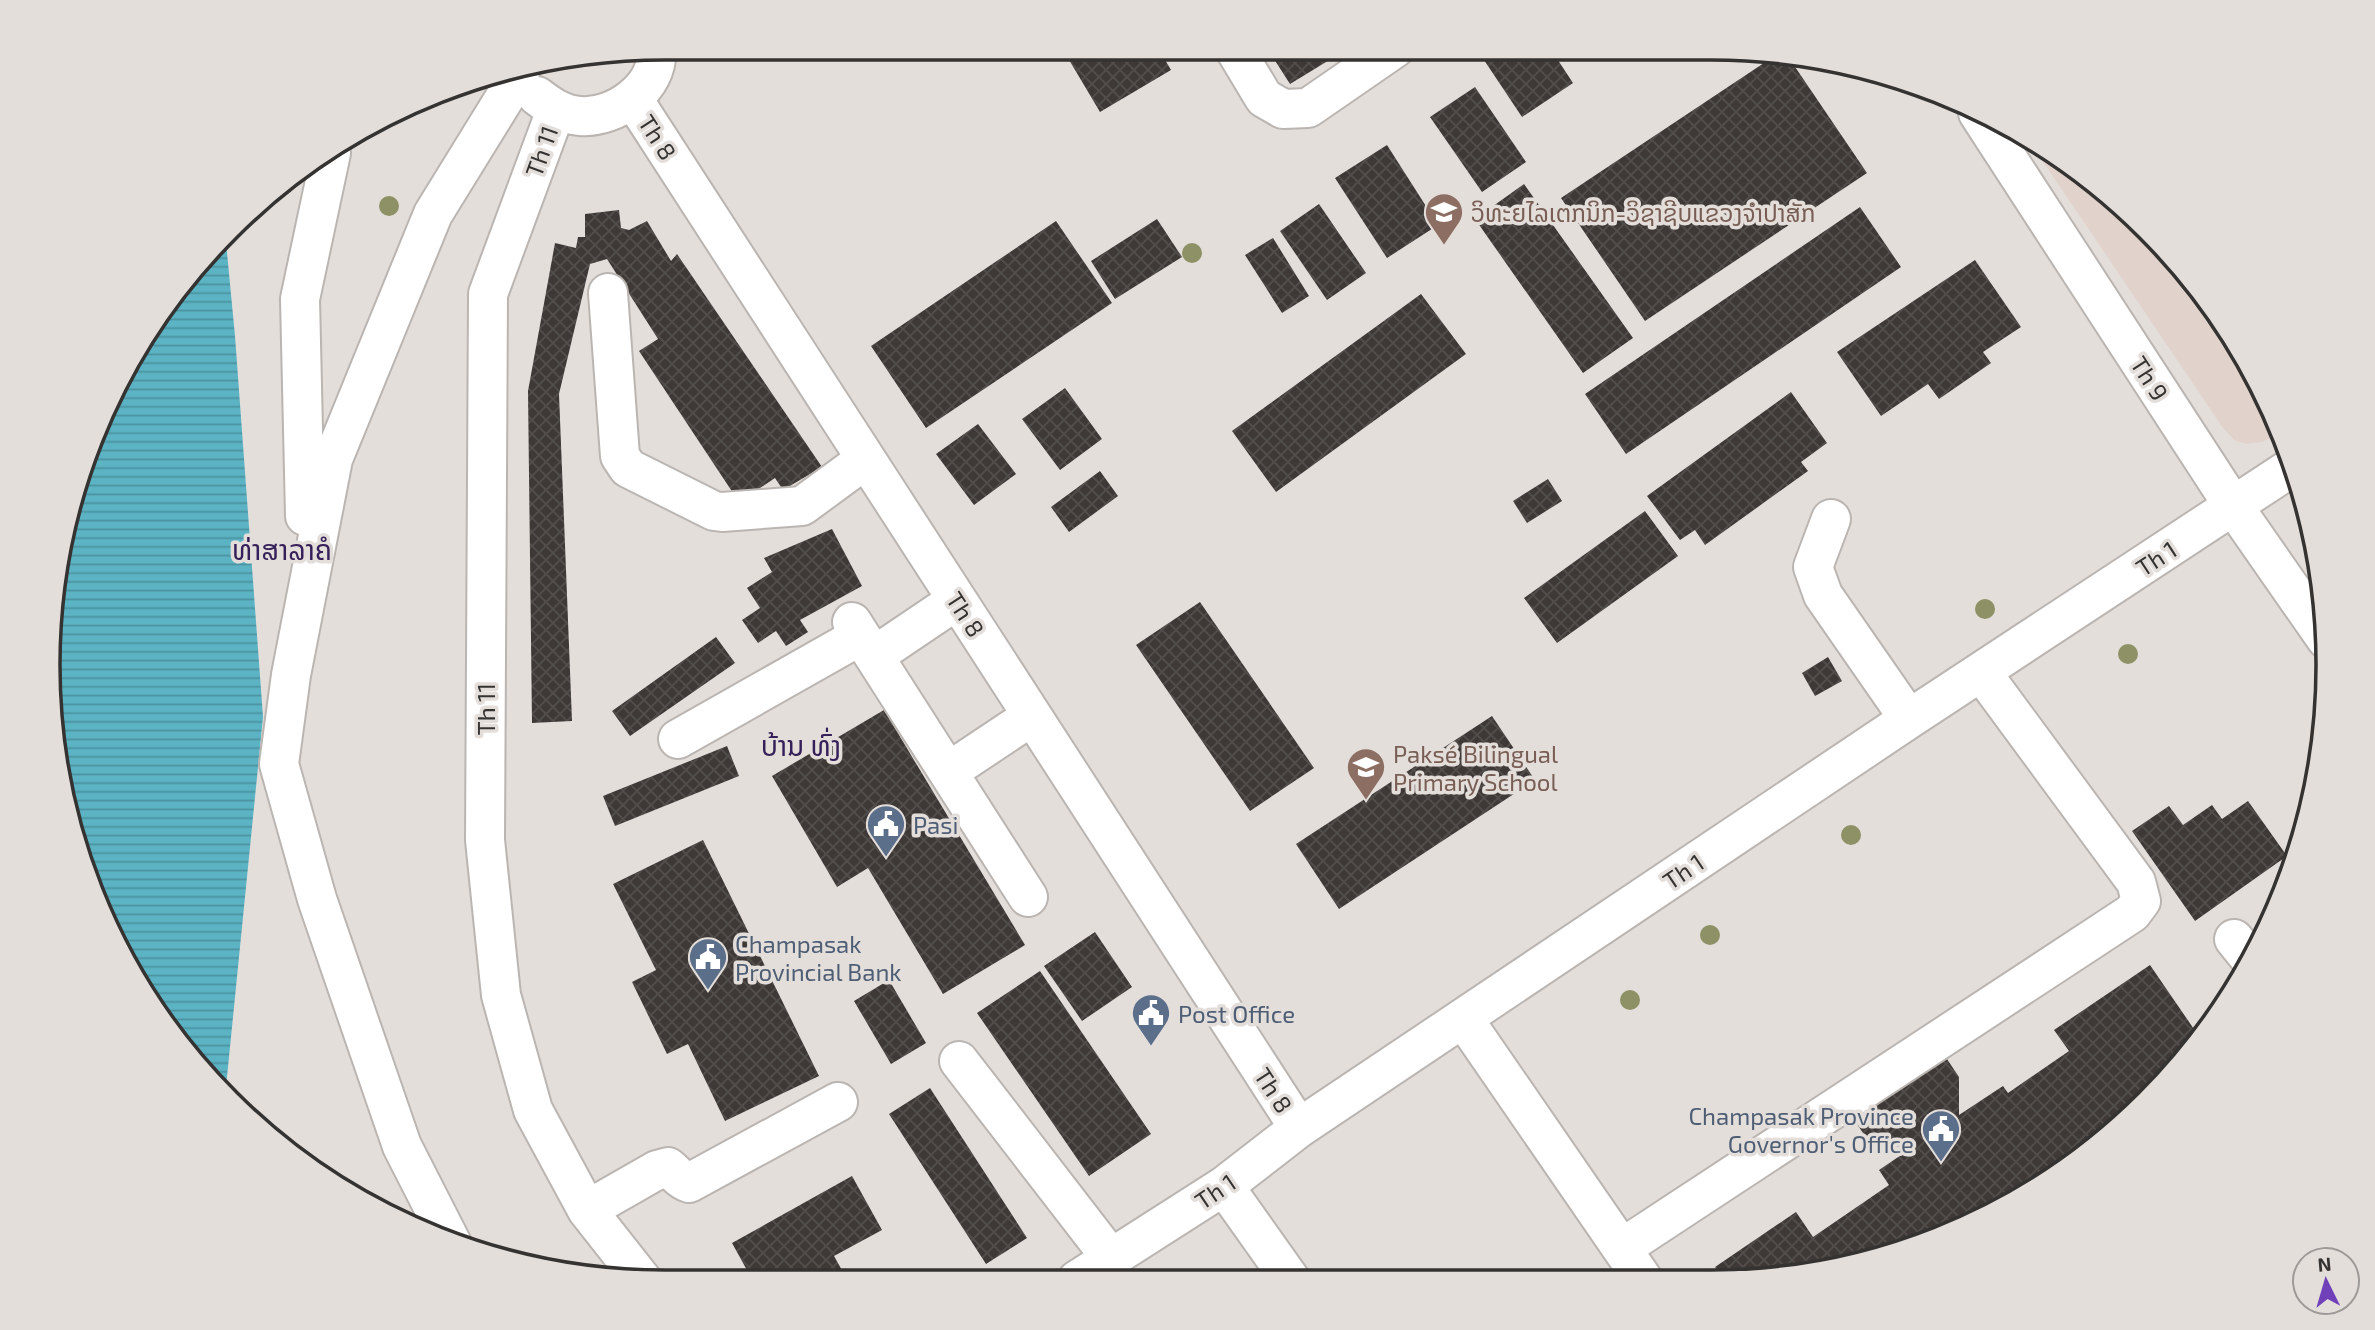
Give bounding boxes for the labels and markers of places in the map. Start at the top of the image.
school or university icon: ວິທະຍໄລເຕກນິກ-ວິຊາຊີບແຂວງຈໍາປາສັກ [1423,191,1465,246]
place label: ວິທະຍໄລເຕກນິກ-ວິຊາຊີບແຂວງຈໍາປາສັກ [1471,198,1816,227]
place label: Paksé Bilingual Primary School [1393,739,1558,796]
school or university icon: Paksé Bilingual Primary School [1345,746,1387,801]
public building icon: Pasi [865,803,907,858]
place label: Pasi [913,810,958,839]
place label: Champasak Provincial Bank [735,929,902,986]
public building icon: Champasak Provincial Bank [687,936,729,991]
public building icon: Post Office [1130,992,1172,1047]
place label: Post Office [1178,999,1295,1028]
place label: Champasak Province Governor's Office [1688,1101,1914,1158]
public building icon: Champasak Province Governor's Office [1920,1108,1962,1163]

